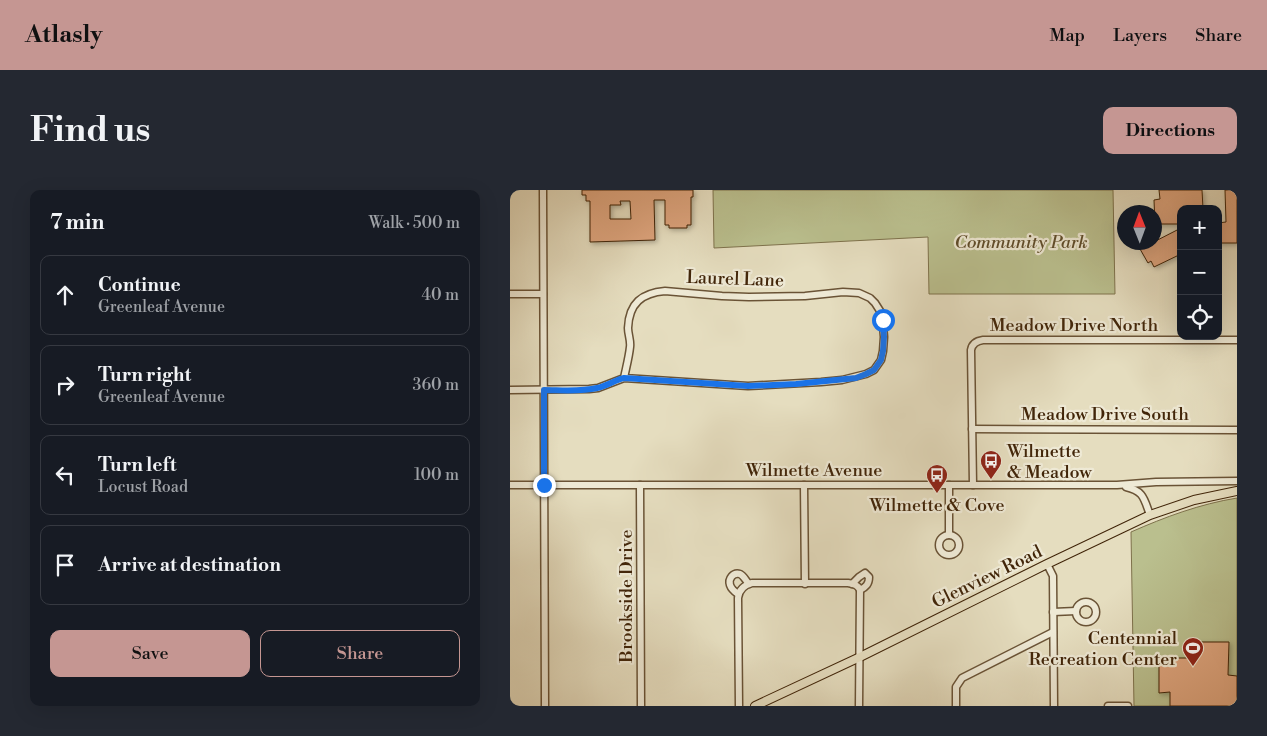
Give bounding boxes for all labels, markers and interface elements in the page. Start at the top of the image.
text: Atlasly [25,20,102,50]
text: Map [1050,24,1085,47]
text: Layers [1113,24,1167,47]
text: Share [1195,24,1242,47]
button: Directions [1103,107,1237,154]
text: Find us [30,109,150,152]
north arrow [1117,205,1162,250]
map controls [1177,205,1222,340]
button: + [1177,205,1222,250]
text: 7 min [50,210,104,236]
text: Walk · 500 m [369,213,460,233]
park label: Community Park [954,231,1088,254]
button: − [1177,250,1222,295]
street label: Laurel Lane [686,266,784,292]
text: Continue [98,273,181,297]
icon: ahead [51,281,79,309]
text: 40 m [422,285,459,305]
button: locate [1177,295,1222,340]
text: Greenleaf Avenue [98,297,225,317]
route start [872,309,895,332]
street label: Meadow Drive North [990,314,1159,337]
text: Turn right [98,363,191,387]
icon: right [51,371,79,399]
text: 360 m [413,375,459,395]
text: Greenleaf Avenue [98,387,225,407]
street label: Meadow Drive South [1021,403,1189,426]
place label: Wilmette & Meadow [1006,440,1092,484]
bus stop icon: Wilmette & Meadow [979,449,1003,480]
text: Turn left [98,453,177,477]
street label: Wilmette Avenue [745,459,882,482]
icon: left [51,461,79,489]
bus stop icon: Wilmette & Cove [925,463,949,494]
text: 100 m [414,465,459,485]
route end [533,474,556,497]
text: Locust Road [98,477,188,497]
place label: Wilmette & Cove [868,494,1005,517]
street label: Brookside Drive [615,529,638,664]
street label: Glenview Road [928,540,1047,614]
icon: arrive [51,551,79,579]
text: Arrive at destination [98,553,281,577]
place label: Centennial Recreation Center [1029,627,1178,671]
button: Save [50,630,250,677]
button: Share [260,630,460,677]
sports icon: Centennial Recreation Center [1181,636,1205,667]

